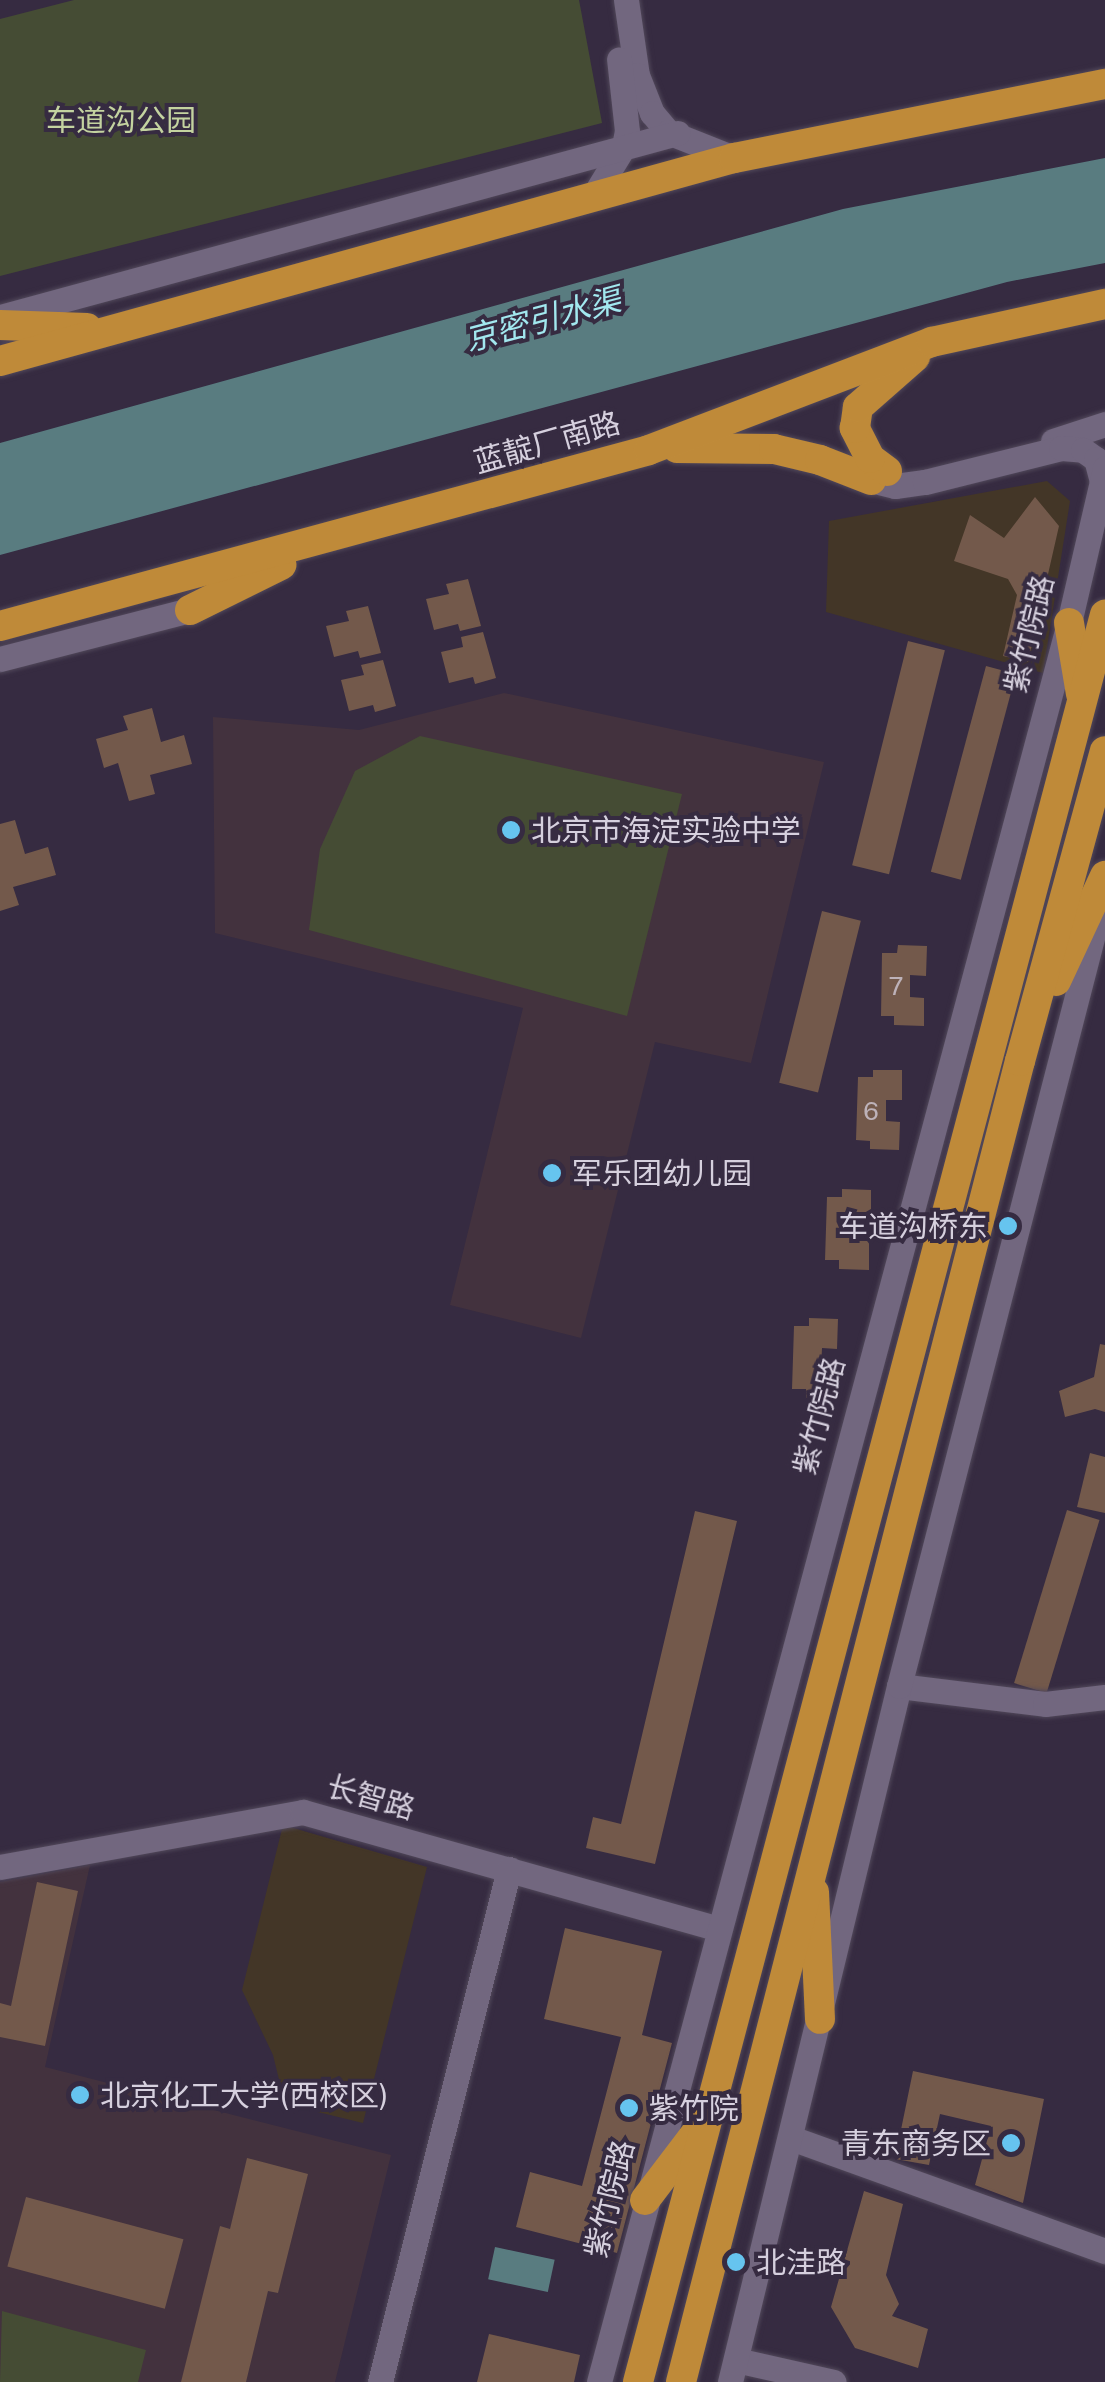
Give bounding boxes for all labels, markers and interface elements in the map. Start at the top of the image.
park label: 车道沟公园 [46,102,196,138]
water label: 京密引水渠 [461,281,625,359]
street label: 蓝靛厂南路 [470,404,624,480]
street label: 紫竹院路 [997,571,1061,697]
place label: 北京市海淀实验中学 [531,812,801,848]
marker: 北京市海淀实验中学 [500,819,522,841]
house number: 7 [888,971,904,1001]
house number: 6 [863,1096,879,1126]
place label: 军乐团幼儿园 [572,1155,752,1191]
marker: 军乐团幼儿园 [541,1162,563,1184]
place label: 车道沟桥东 [838,1208,988,1244]
marker: 车道沟桥东 [997,1215,1019,1237]
street label: 紫竹院路 [786,1353,852,1479]
street label: 长智路 [323,1767,419,1827]
place label: 北京化工大学(西校区) [100,2077,388,2113]
marker: 北京化工大学(西校区) [69,2084,91,2106]
place label: 紫竹院 [649,2090,739,2126]
marker: 紫竹院 [618,2097,640,2119]
place label: 青东商务区 [841,2125,991,2161]
marker: 青东商务区 [1000,2132,1022,2154]
street label: 紫竹院路 [577,2136,641,2262]
place label: 北洼路 [756,2244,846,2280]
marker: 北洼路 [725,2251,747,2273]

